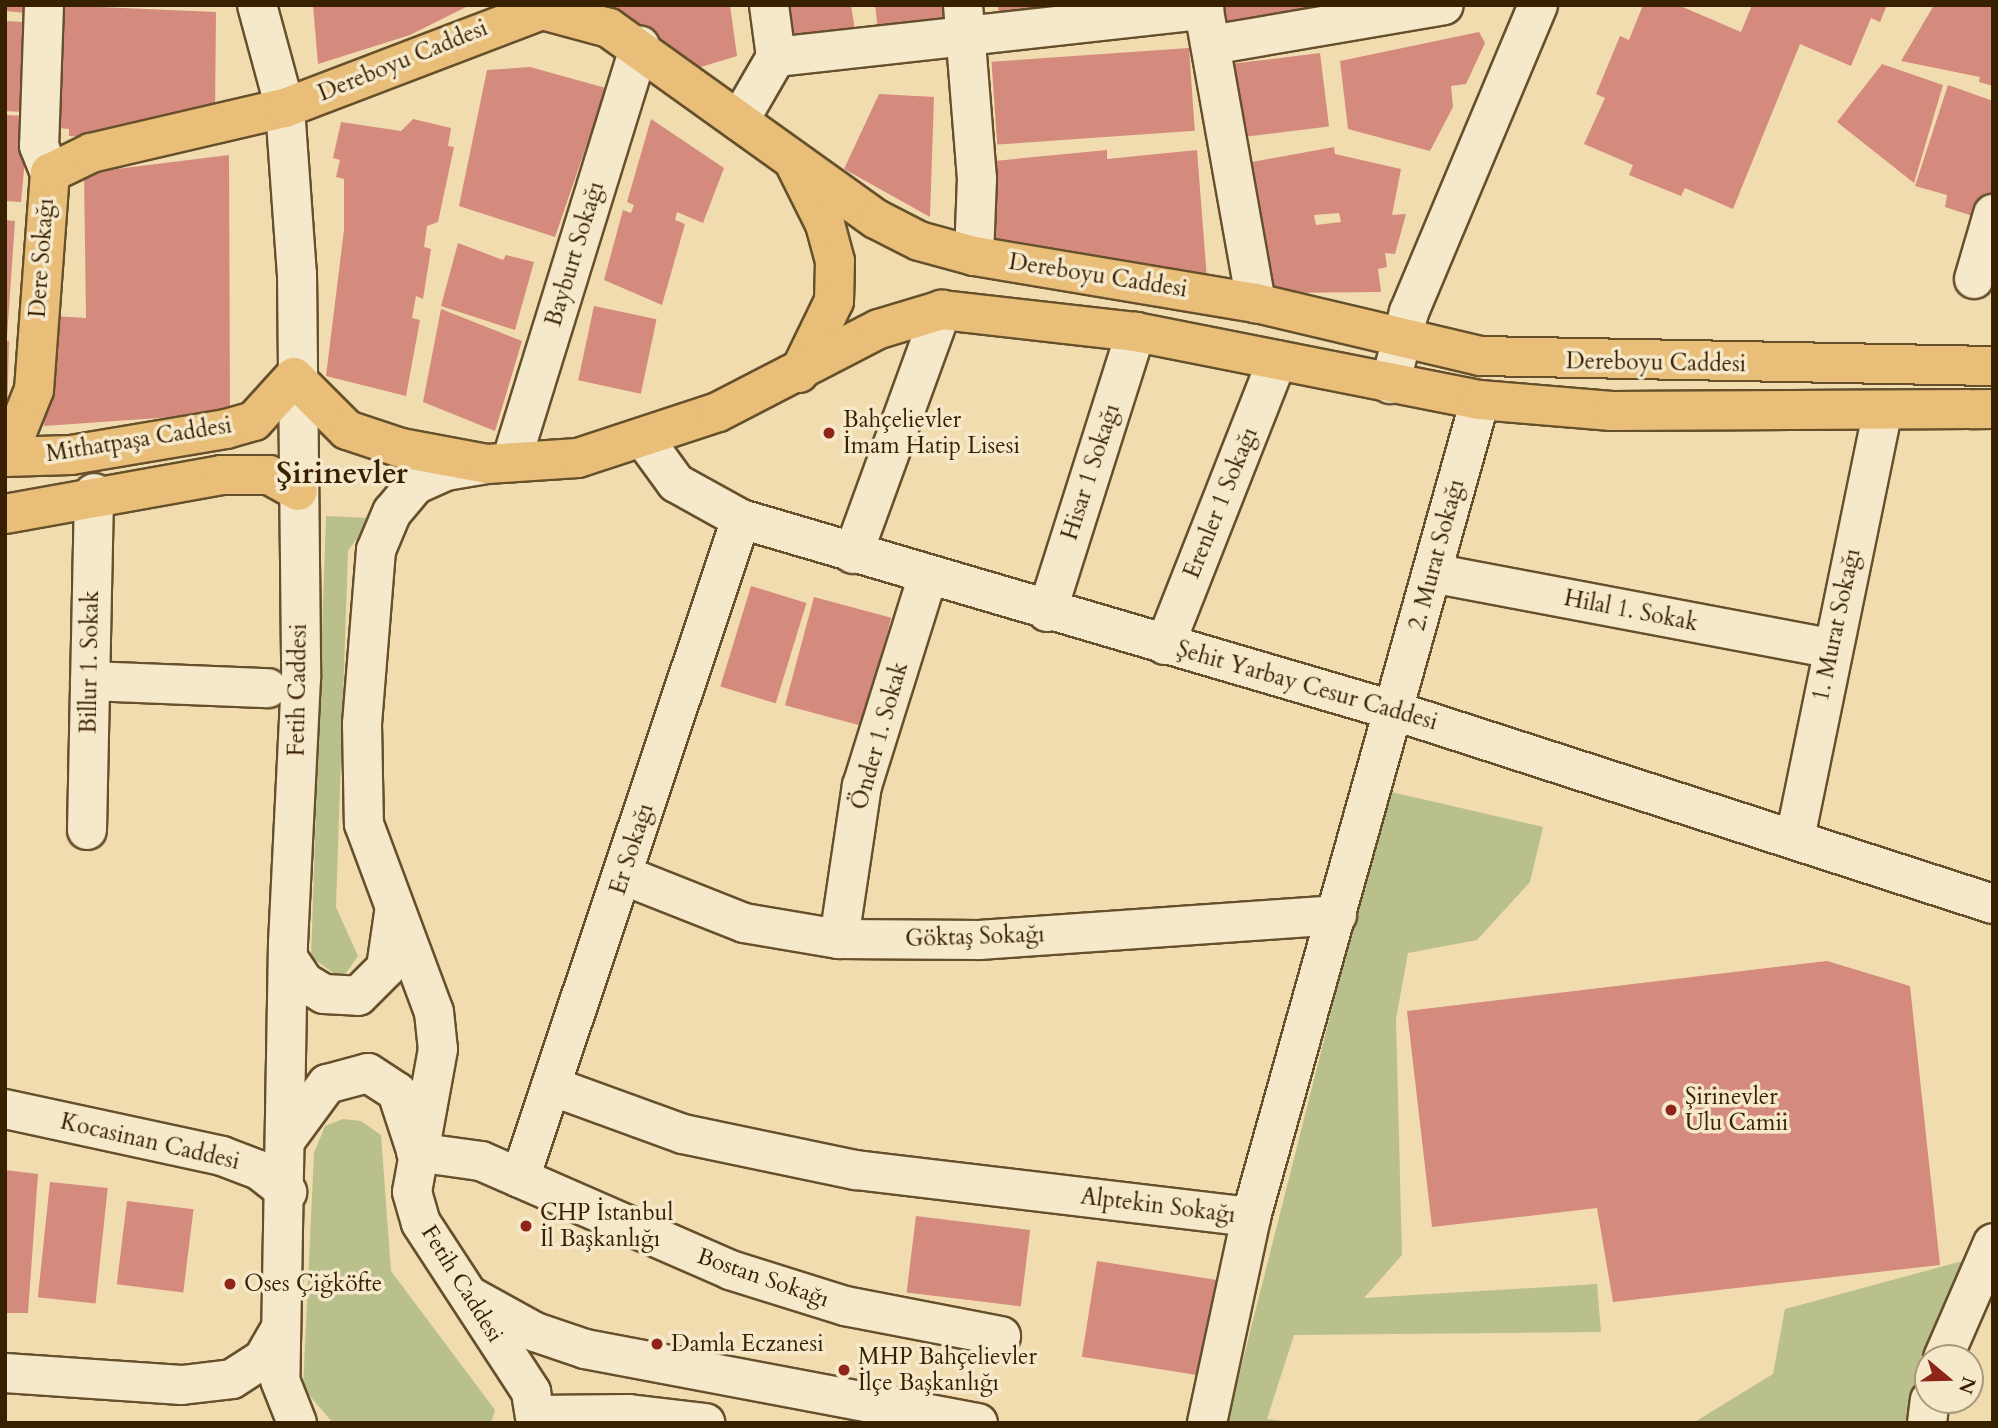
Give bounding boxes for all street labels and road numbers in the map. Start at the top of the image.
street label: Dereboyu Caddesi [314,14,492,108]
street label: Bayburt Sokağı [540,178,610,330]
street label: Dere Sokağı [24,197,60,319]
street label: Dereboyu Caddesi [1007,248,1189,304]
street label: Dereboyu Caddesi [1566,348,1746,378]
street label: Hisar 1 Sokağı [1056,400,1126,544]
street label: Mithatpaşa Caddesi [44,412,234,468]
street label: Erenler 1 Sokağı [1178,423,1264,583]
street label: 2. Murat Sokağı [1404,476,1470,634]
street label: 1. Murat Sokağı [1807,546,1867,704]
street label: Hilal 1. Sokak [1562,584,1700,638]
street label: Billur 1. Sokak [75,590,105,734]
street label: Fetih Caddesi [283,623,313,757]
street label: Şehit Yarbay Cesur Caddesi [1173,636,1441,736]
street label: Önder 1. Sokak [846,659,914,813]
street label: Er Sokağı [604,800,660,898]
street label: Göktaş Sokağı [905,921,1045,953]
street label: Kocasinan Caddesi [58,1108,242,1176]
street label: Alptekin Sokağı [1079,1183,1237,1229]
street label: Fetih Caddesi [415,1220,509,1348]
street label: Bostan Sokağı [693,1243,833,1313]

